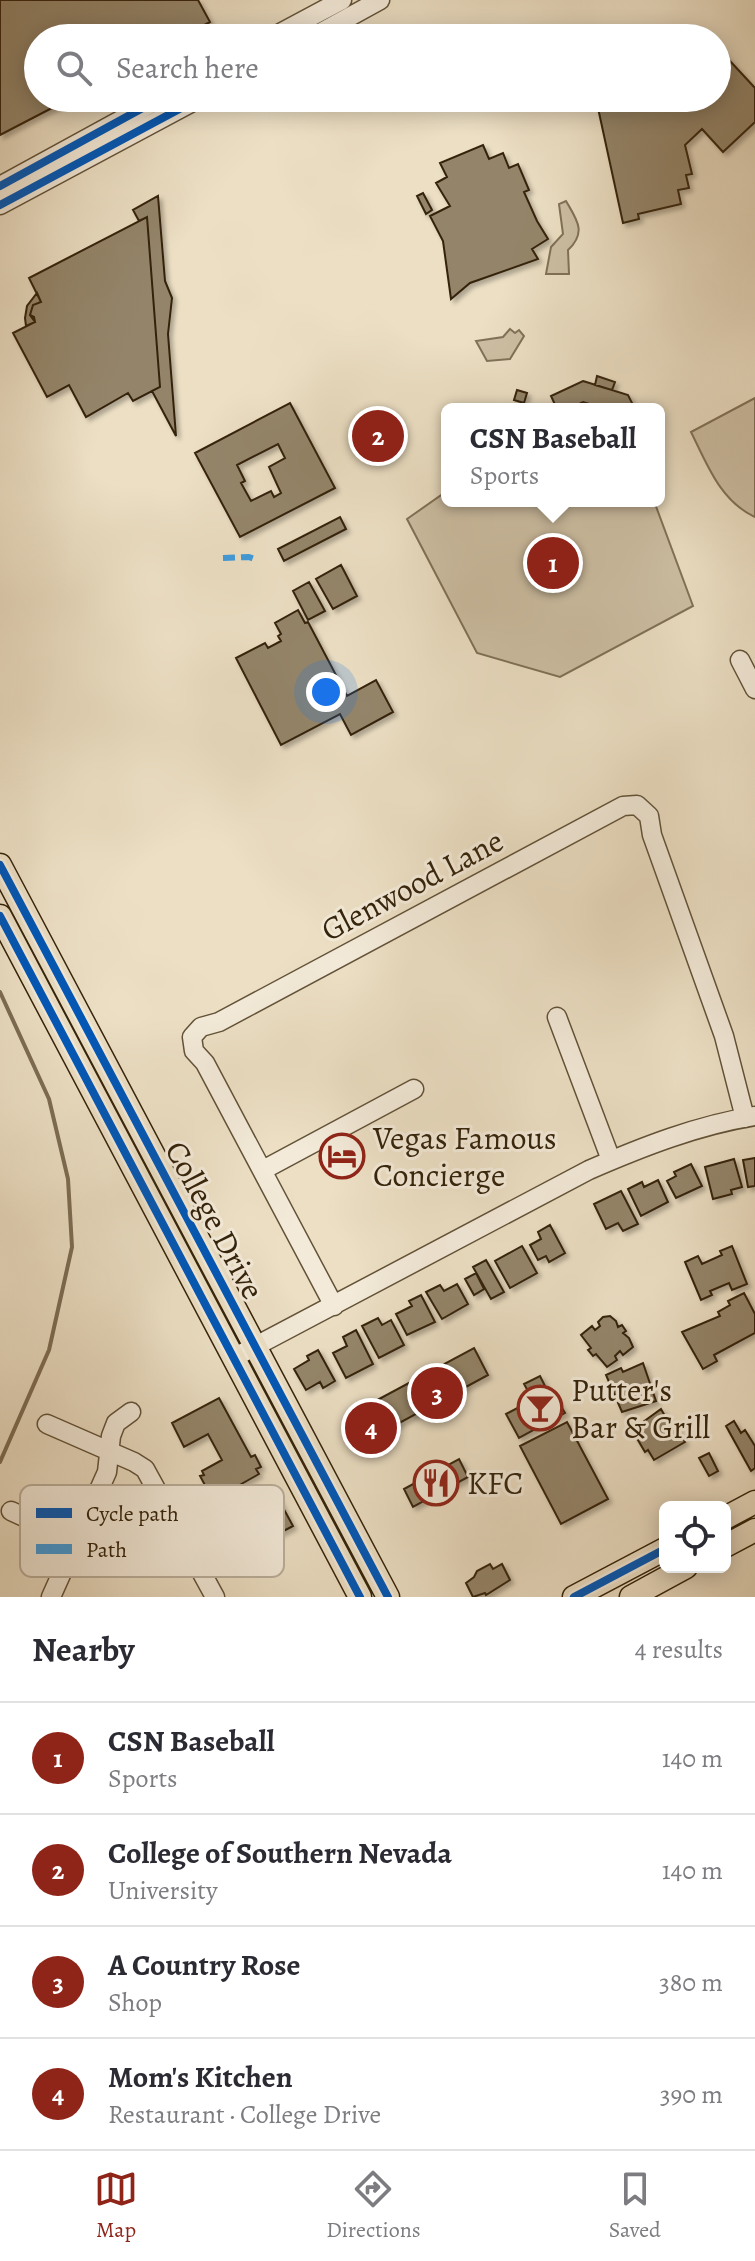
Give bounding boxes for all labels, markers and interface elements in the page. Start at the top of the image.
search box [24,24,731,112]
icon: search [52,46,96,90]
text: Search here [116,48,259,88]
popup [441,403,665,507]
pin: 2 [352,406,404,466]
text: CSN Baseball [470,418,636,458]
text: Sports [470,458,539,493]
pin: 1 [527,533,579,593]
your location [306,672,346,712]
street label: Glenwood Lane [313,818,511,952]
place label: Vegas Famous Concierge [372,1116,557,1197]
hotel icon: Vegas Famous Concierge [318,1132,366,1180]
street label: College Drive [155,1133,275,1307]
pin: 3 [411,1363,463,1423]
place label: Putter's Bar & Grill [571,1368,710,1449]
bar icon: Putter's Bar & Grill [516,1384,564,1432]
pin: 4 [345,1398,397,1458]
restaurant icon: KFC [412,1459,460,1507]
place label: KFC [467,1461,523,1505]
legend [20,1485,284,1577]
text: Cycle path [86,1499,179,1529]
map controls [659,1501,731,1573]
button: locate [659,1501,731,1573]
text: Path [86,1535,127,1565]
text: Nearby [32,1626,135,1673]
text: 4 results [635,1632,723,1667]
text: CSN Baseball [108,1721,275,1761]
text: 1 [53,1741,63,1776]
text: 140 m [662,1741,723,1776]
text: Sports [108,1761,177,1796]
text: College of Southern Nevada [108,1833,452,1873]
text: 2 [52,1853,64,1888]
text: 140 m [662,1853,723,1888]
text: University [108,1873,218,1908]
text: A Country Rose [108,1945,300,1985]
text: 3 [52,1965,64,2000]
text: 380 m [659,1965,723,2000]
text: Shop [108,1985,162,2020]
text: Mom's Kitchen [108,2057,293,2097]
text: 4 [52,2077,64,2112]
text: 390 m [660,2077,723,2112]
text: Restaurant · College Drive [108,2097,381,2132]
tab: Map [94,2167,138,2245]
tab: Directions [326,2167,421,2245]
tab: Saved [609,2167,661,2245]

